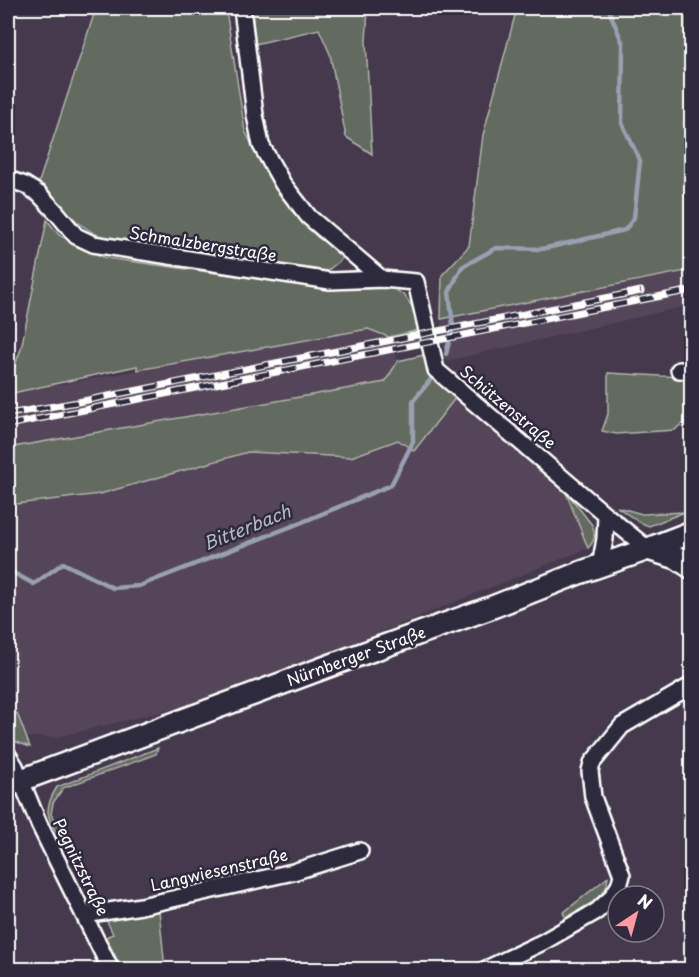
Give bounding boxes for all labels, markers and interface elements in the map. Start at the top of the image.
street label: Schmalzbergstraße [128,220,279,267]
street label: Schützenstraße [455,359,562,454]
water label: Bitterbach [199,497,295,556]
street label: Nürnberger Straße [283,619,428,691]
street label: Pegnitzstraße [48,814,116,919]
street label: Langwiesenstraße [148,842,290,896]
north arrow [606,884,666,944]
text: N [633,888,658,914]

